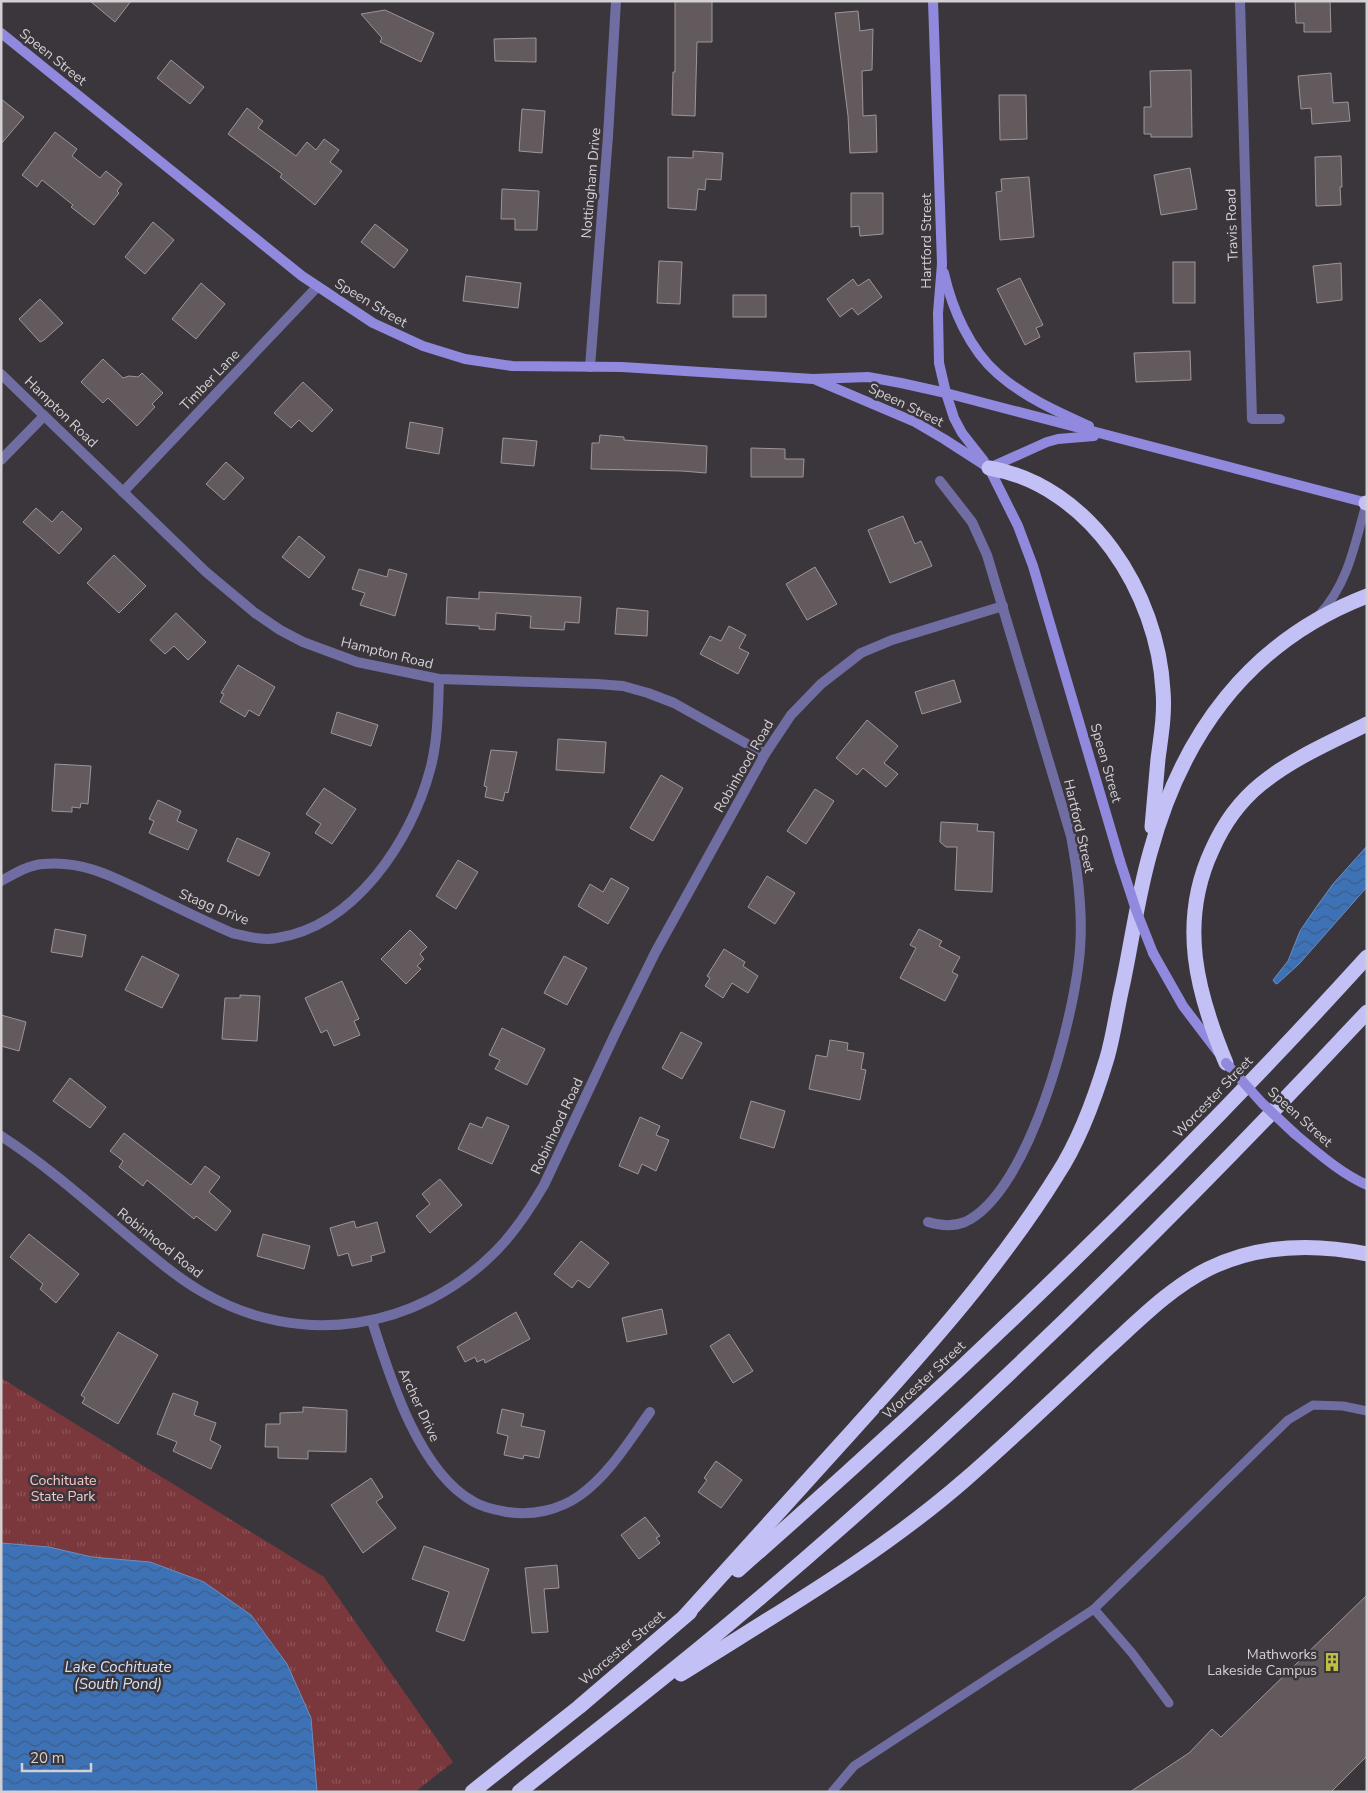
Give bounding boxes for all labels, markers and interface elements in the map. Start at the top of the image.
street label: Speen Street [15,24,91,90]
street label: Nottingham Drive [577,127,605,239]
street label: Travis Road [1221,188,1243,262]
street label: Hartford Street [917,193,936,289]
street label: Speen Street [331,274,411,332]
street label: Timber Lane [176,345,244,415]
street label: Hampton Road [20,372,102,452]
street label: Speen Street [865,379,947,431]
street label: Hampton Road [339,632,435,674]
street label: Robinhood Road [710,716,778,816]
street label: Speen Street [1086,721,1126,805]
street label: Hartford Street [1059,777,1099,875]
street label: Stagg Drive [176,884,252,930]
street label: Worcester Street [1169,1052,1257,1142]
street label: Robinhood Road [526,1075,588,1177]
street label: Speen Street [1263,1083,1337,1151]
street label: Robinhood Road [113,1203,207,1283]
street label: Worcester Street [878,1337,970,1423]
street label: Archer Drive [394,1365,444,1445]
park label: Cochituate State Park [30,1471,96,1506]
street label: Worcester Street [575,1606,669,1690]
place label: Mathworks Lakeside Campus [1207,1645,1317,1680]
building icon: Mathworks Lakeside Campus [1321,1651,1343,1673]
water label: Lake Cochituate (South Pond) [65,1657,171,1694]
scale bar [22,1740,91,1772]
text: 20 m [30,1748,65,1768]

